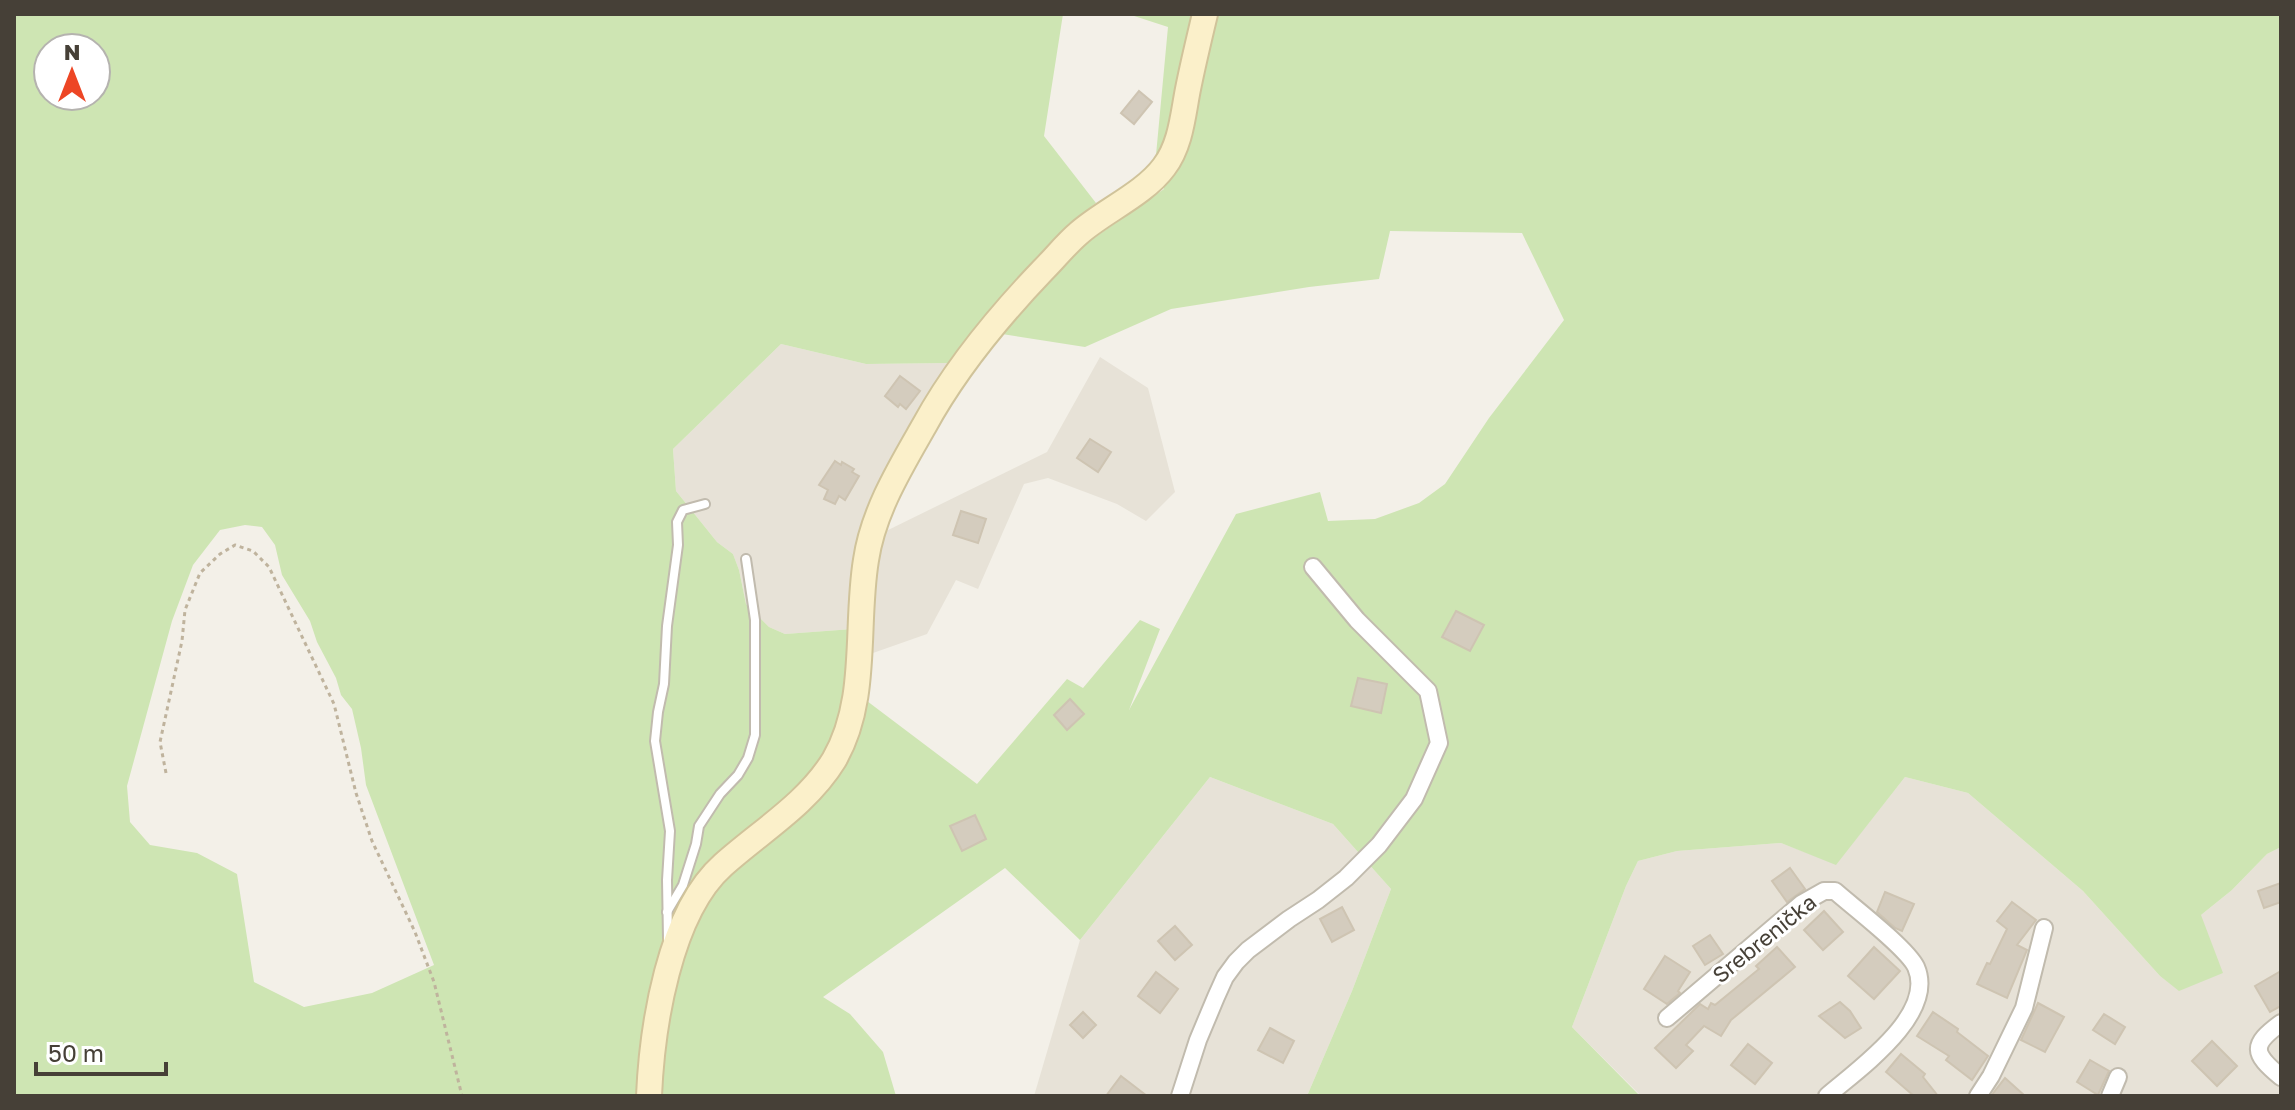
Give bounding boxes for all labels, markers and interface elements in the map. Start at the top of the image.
north arrow [32,32,112,112]
text: N [64,38,80,65]
street label: Srebrenička [1707,888,1821,988]
scale bar [36,1026,166,1076]
text: 50 m [48,1038,104,1067]

